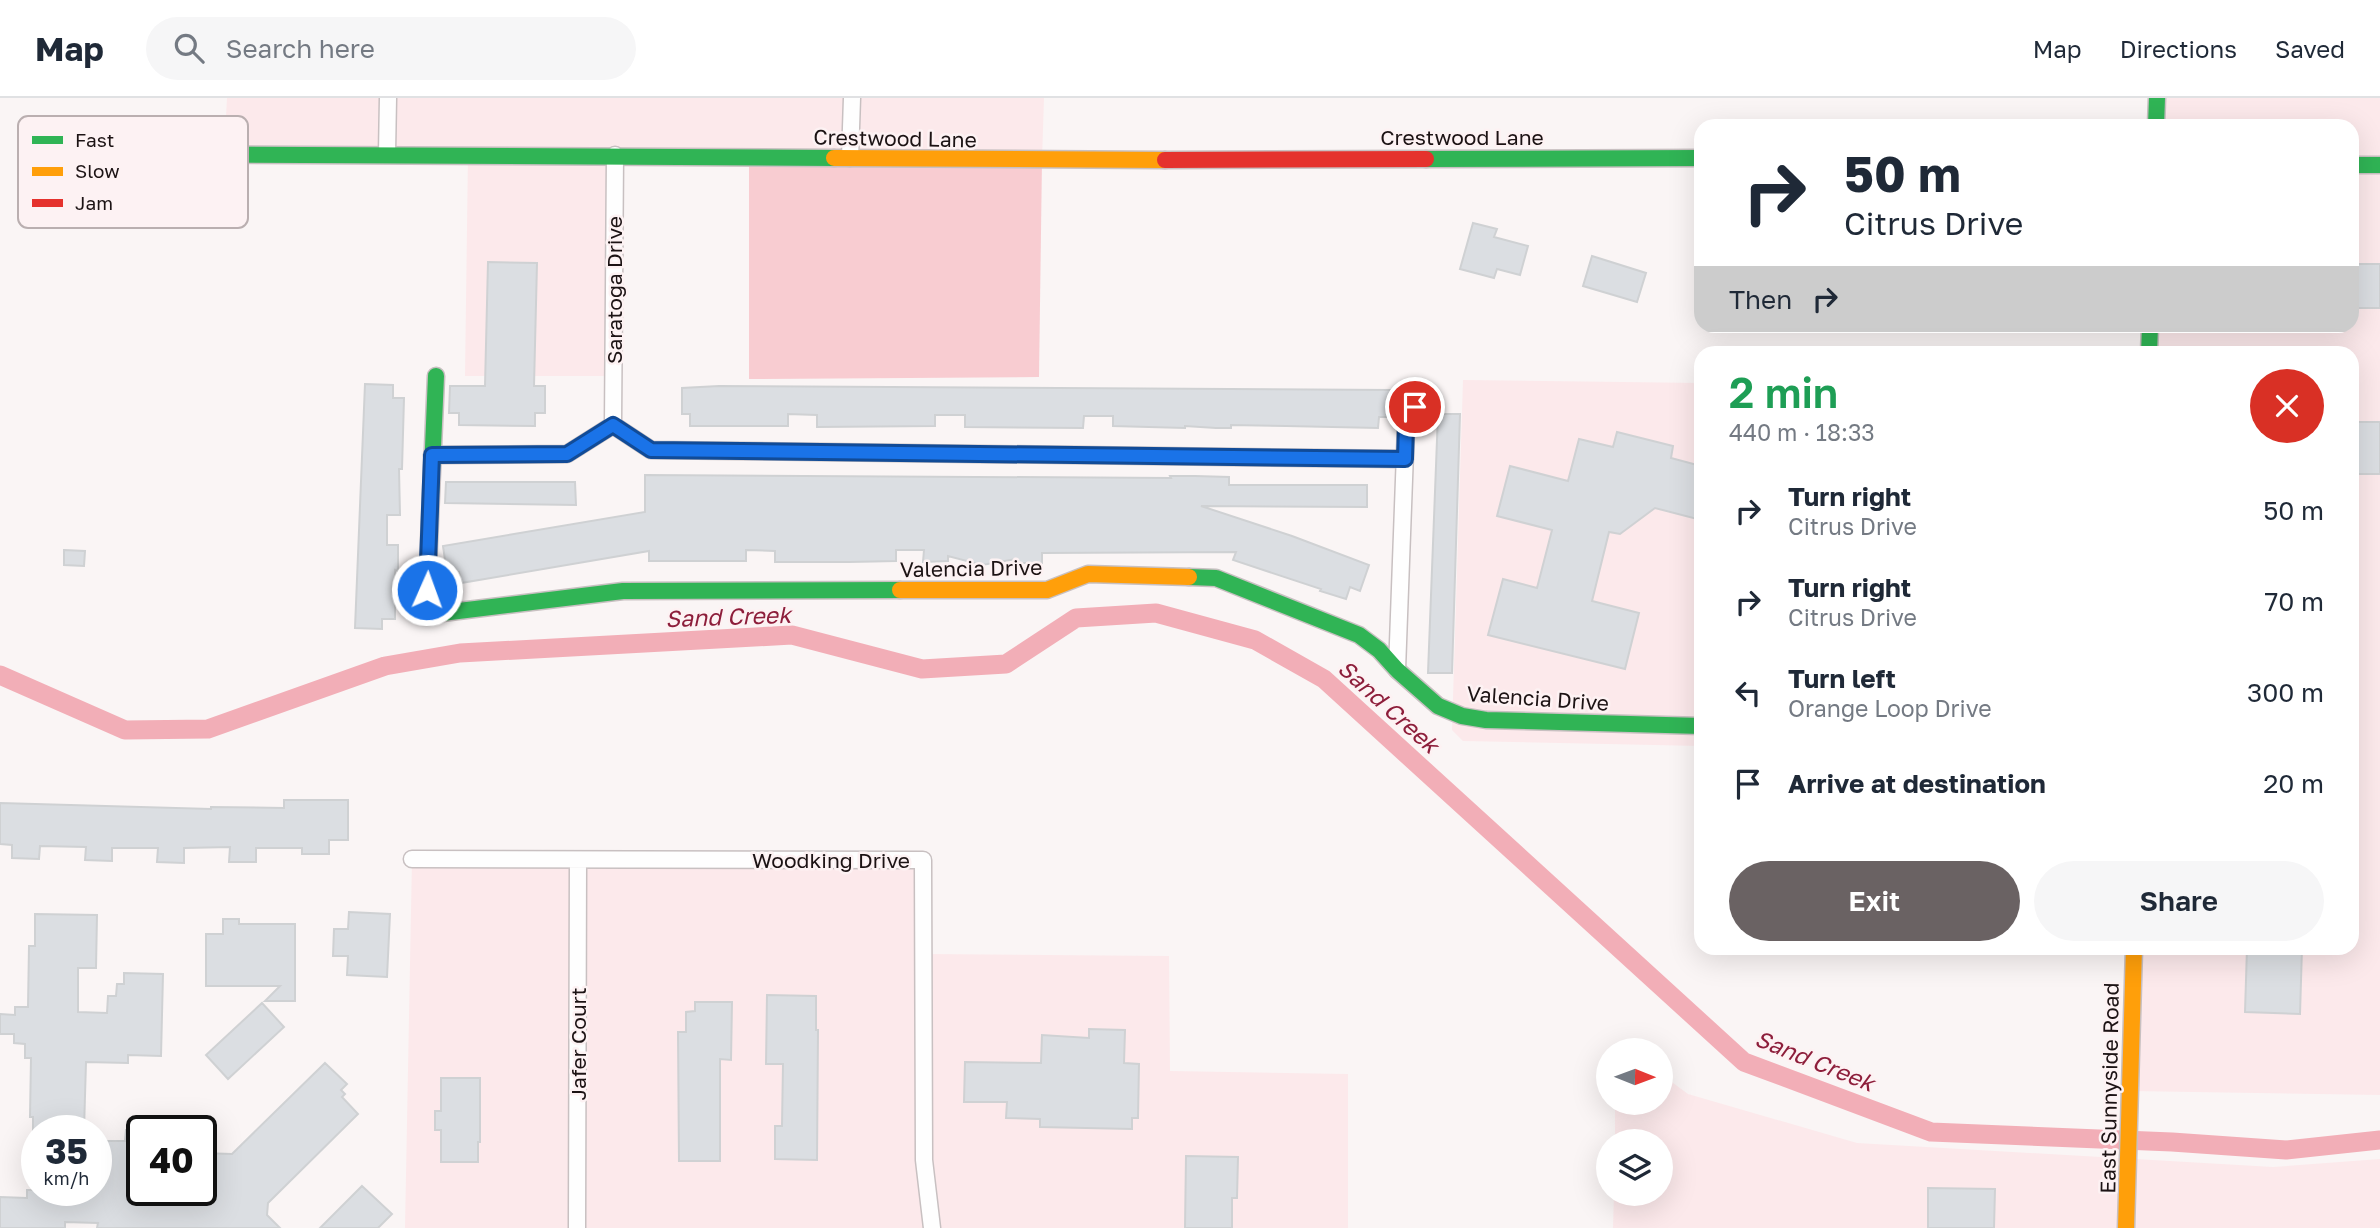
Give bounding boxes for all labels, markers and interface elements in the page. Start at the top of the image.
search box [146,17,636,80]
text: Map [35,29,104,68]
icon: search [170,29,208,67]
text: Search here [226,33,375,64]
text: Map [2033,34,2082,63]
text: Directions [2120,34,2237,63]
text: Saved [2275,34,2345,63]
legend [18,116,248,228]
street label: Crestwood Lane [813,124,977,152]
street label: Crestwood Lane [1380,124,1544,150]
text: Fast [75,128,114,151]
text: 50 m [1844,144,1961,203]
icon: right [1729,147,1820,238]
text: Slow [75,159,120,182]
text: Jam [75,191,113,214]
text: Citrus Drive [1844,204,2023,242]
street label: Saratoga Drive [601,216,627,364]
icon: right [1806,280,1844,318]
text: Then [1729,284,1792,315]
text: 2 min [1729,367,1838,417]
button: close [2250,369,2324,443]
pin [1385,377,1445,437]
icon: arrive [1396,388,1434,426]
text: 440 m · 18:33 [1729,418,1875,446]
text: Turn right [1788,481,1911,512]
icon: right [1729,492,1767,530]
text: 50 m [2263,495,2324,526]
text: Citrus Drive [1788,512,1917,540]
position arrow [390,553,464,627]
street label: Valencia Drive [900,554,1042,582]
text: Turn right [1788,572,1911,603]
icon: right [1729,583,1767,621]
text: 70 m [2265,586,2324,617]
water label: Sand Creek [665,600,793,632]
text: Citrus Drive [1788,603,1917,631]
water label: Sand Creek [1333,654,1447,760]
text: Turn left [1788,663,1896,694]
icon: left [1729,674,1767,712]
text: 300 m [2247,677,2324,708]
street label: Valencia Drive [1466,680,1610,716]
text: Orange Loop Drive [1788,694,1992,722]
icon: arrive [1729,765,1767,803]
text: Arrive at destination [1788,768,2046,799]
text: 20 m [2263,768,2324,799]
street label: Woodking Drive [752,847,910,873]
button: Exit [1729,861,2020,941]
button: Share [2034,861,2324,941]
street label: East Sunnyside Road [2094,982,2124,1194]
street label: Jafer Court [565,987,591,1101]
water label: Sand Creek [1751,1023,1880,1097]
north arrow [1596,1038,1673,1115]
map controls [1596,1038,1673,1206]
speed limit sign: 40 [126,1115,217,1206]
button: layers [1596,1129,1673,1206]
text: 35 [45,1130,88,1172]
text: km/h [44,1167,89,1189]

